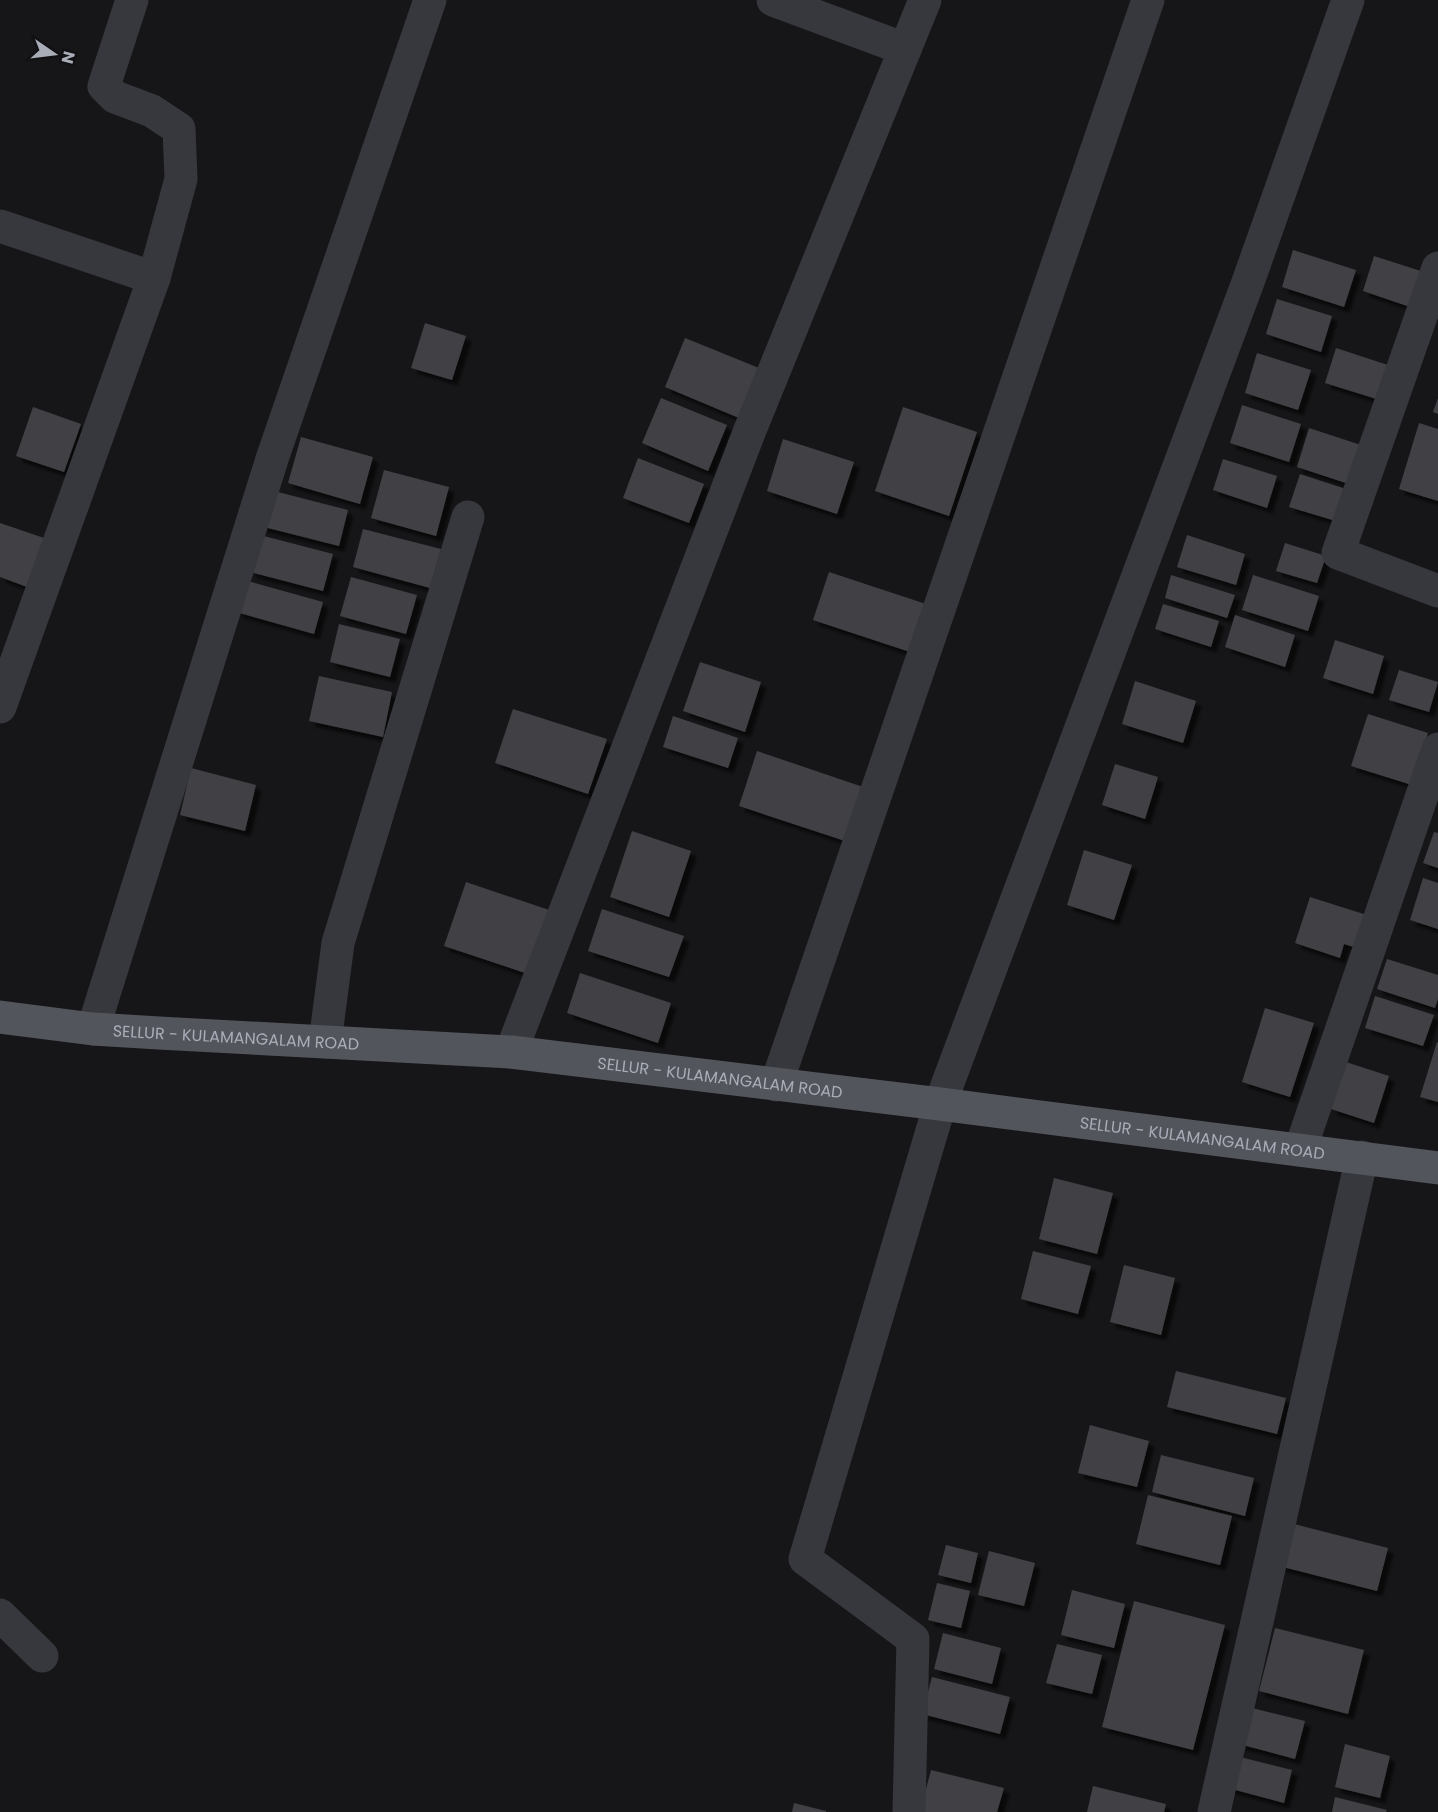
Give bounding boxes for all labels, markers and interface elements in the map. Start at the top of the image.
north arrow [24,24,84,84]
text: N [55,49,81,66]
street label: SELLUR - KULAMANGALAM ROAD [112,1019,360,1055]
street label: SELLUR - KULAMANGALAM ROAD [596,1051,844,1104]
street label: SELLUR - KULAMANGALAM ROAD [1078,1111,1326,1165]

